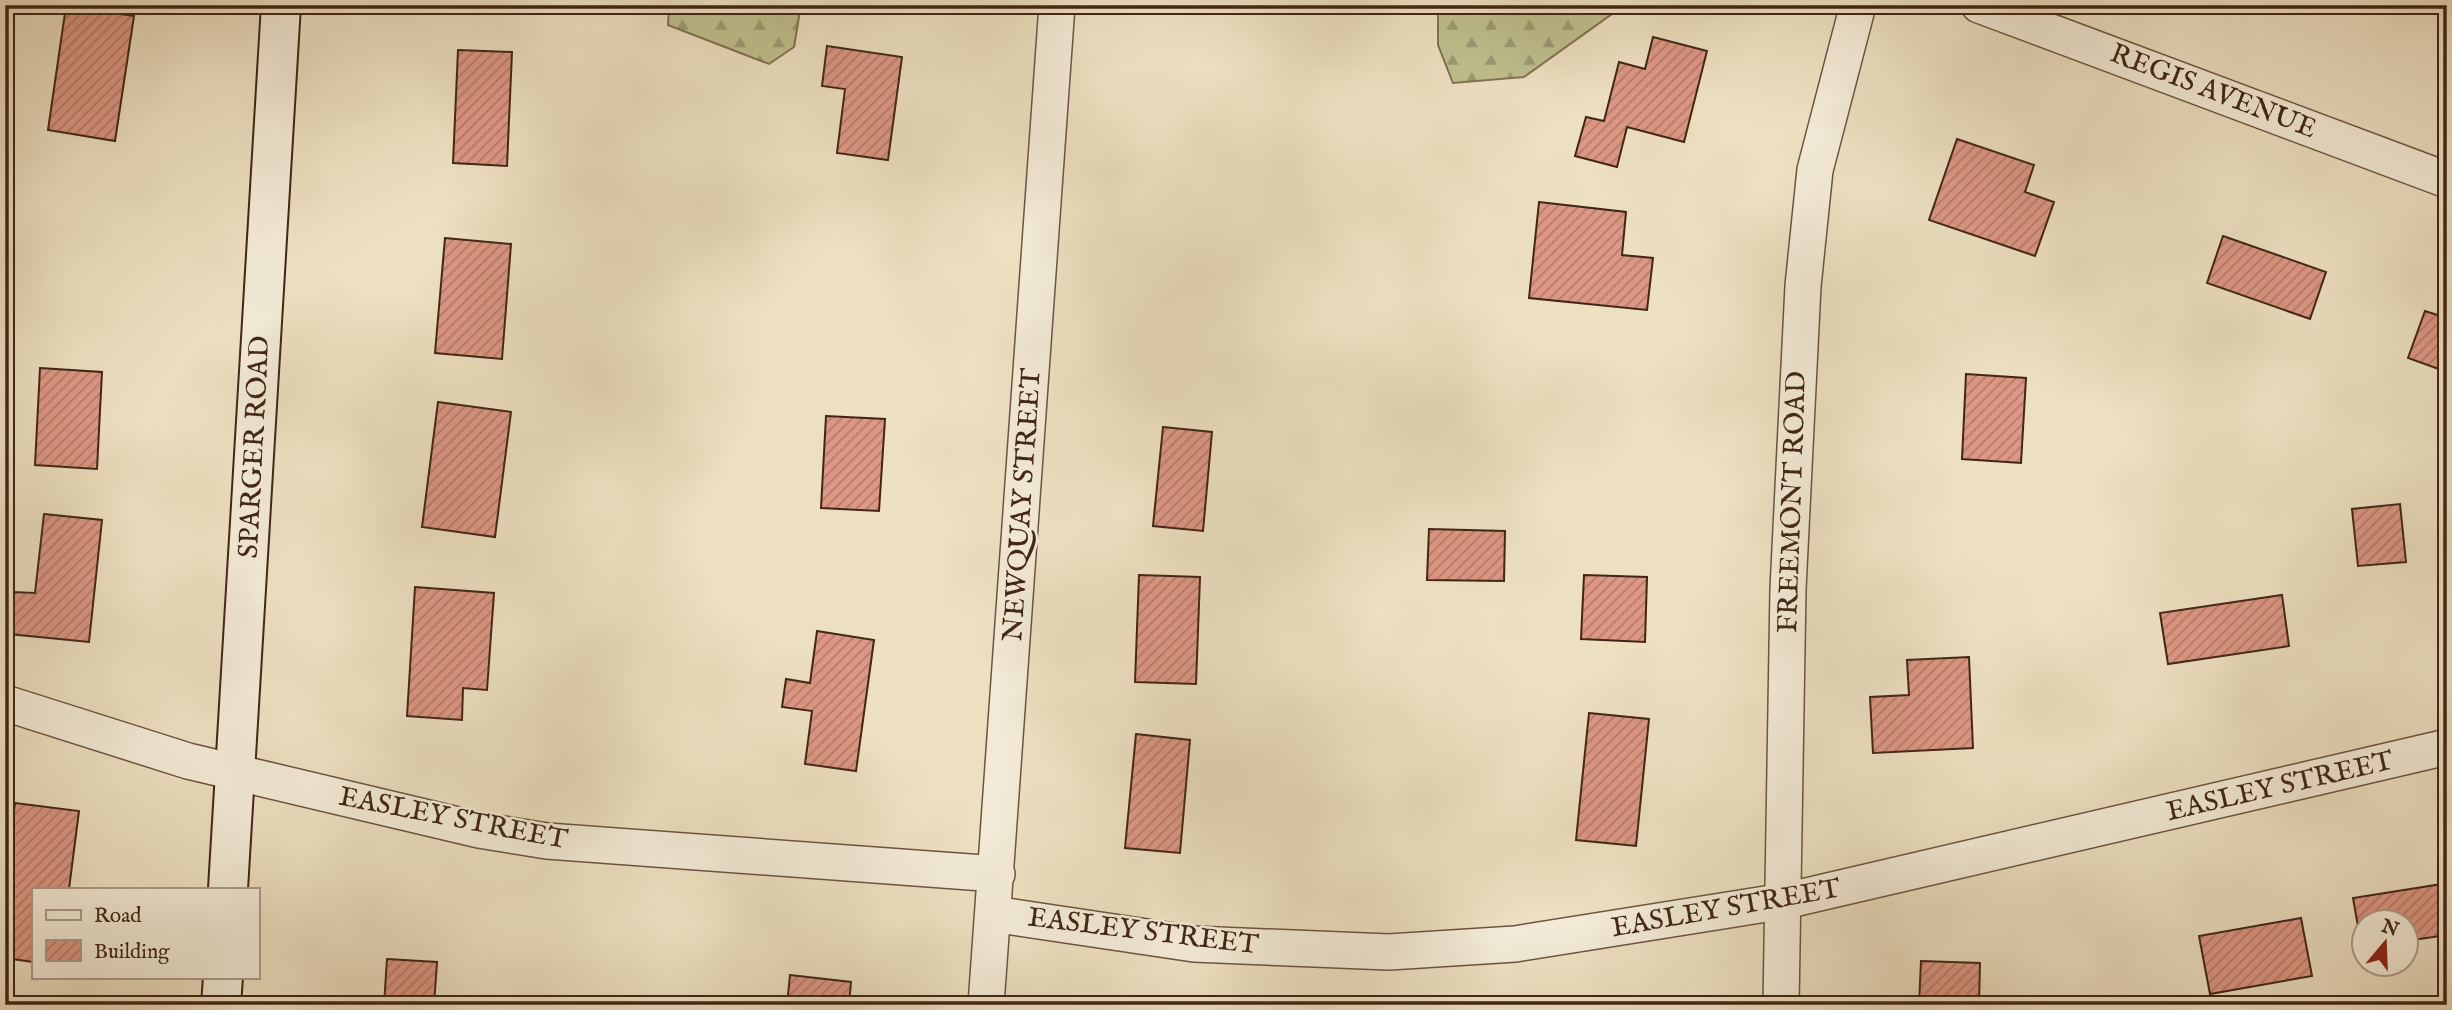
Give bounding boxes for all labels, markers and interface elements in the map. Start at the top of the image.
street label: REGIS AVENUE [2105,37,2321,147]
street label: SPARGER ROAD [232,335,278,559]
street label: NEWQUAY STREET [996,367,1050,643]
street label: FREEMONT ROAD [1771,370,1815,634]
street label: EASLEY STREET [2163,744,2398,830]
street label: EASLEY STREET [336,780,571,858]
street label: EASLEY STREET [1609,872,1844,946]
legend [32,888,259,978]
street label: EASLEY STREET [1026,900,1261,964]
text: Road [94,903,142,930]
north arrow [2350,908,2420,978]
text: N [2377,914,2402,943]
text: Building [94,939,170,966]

